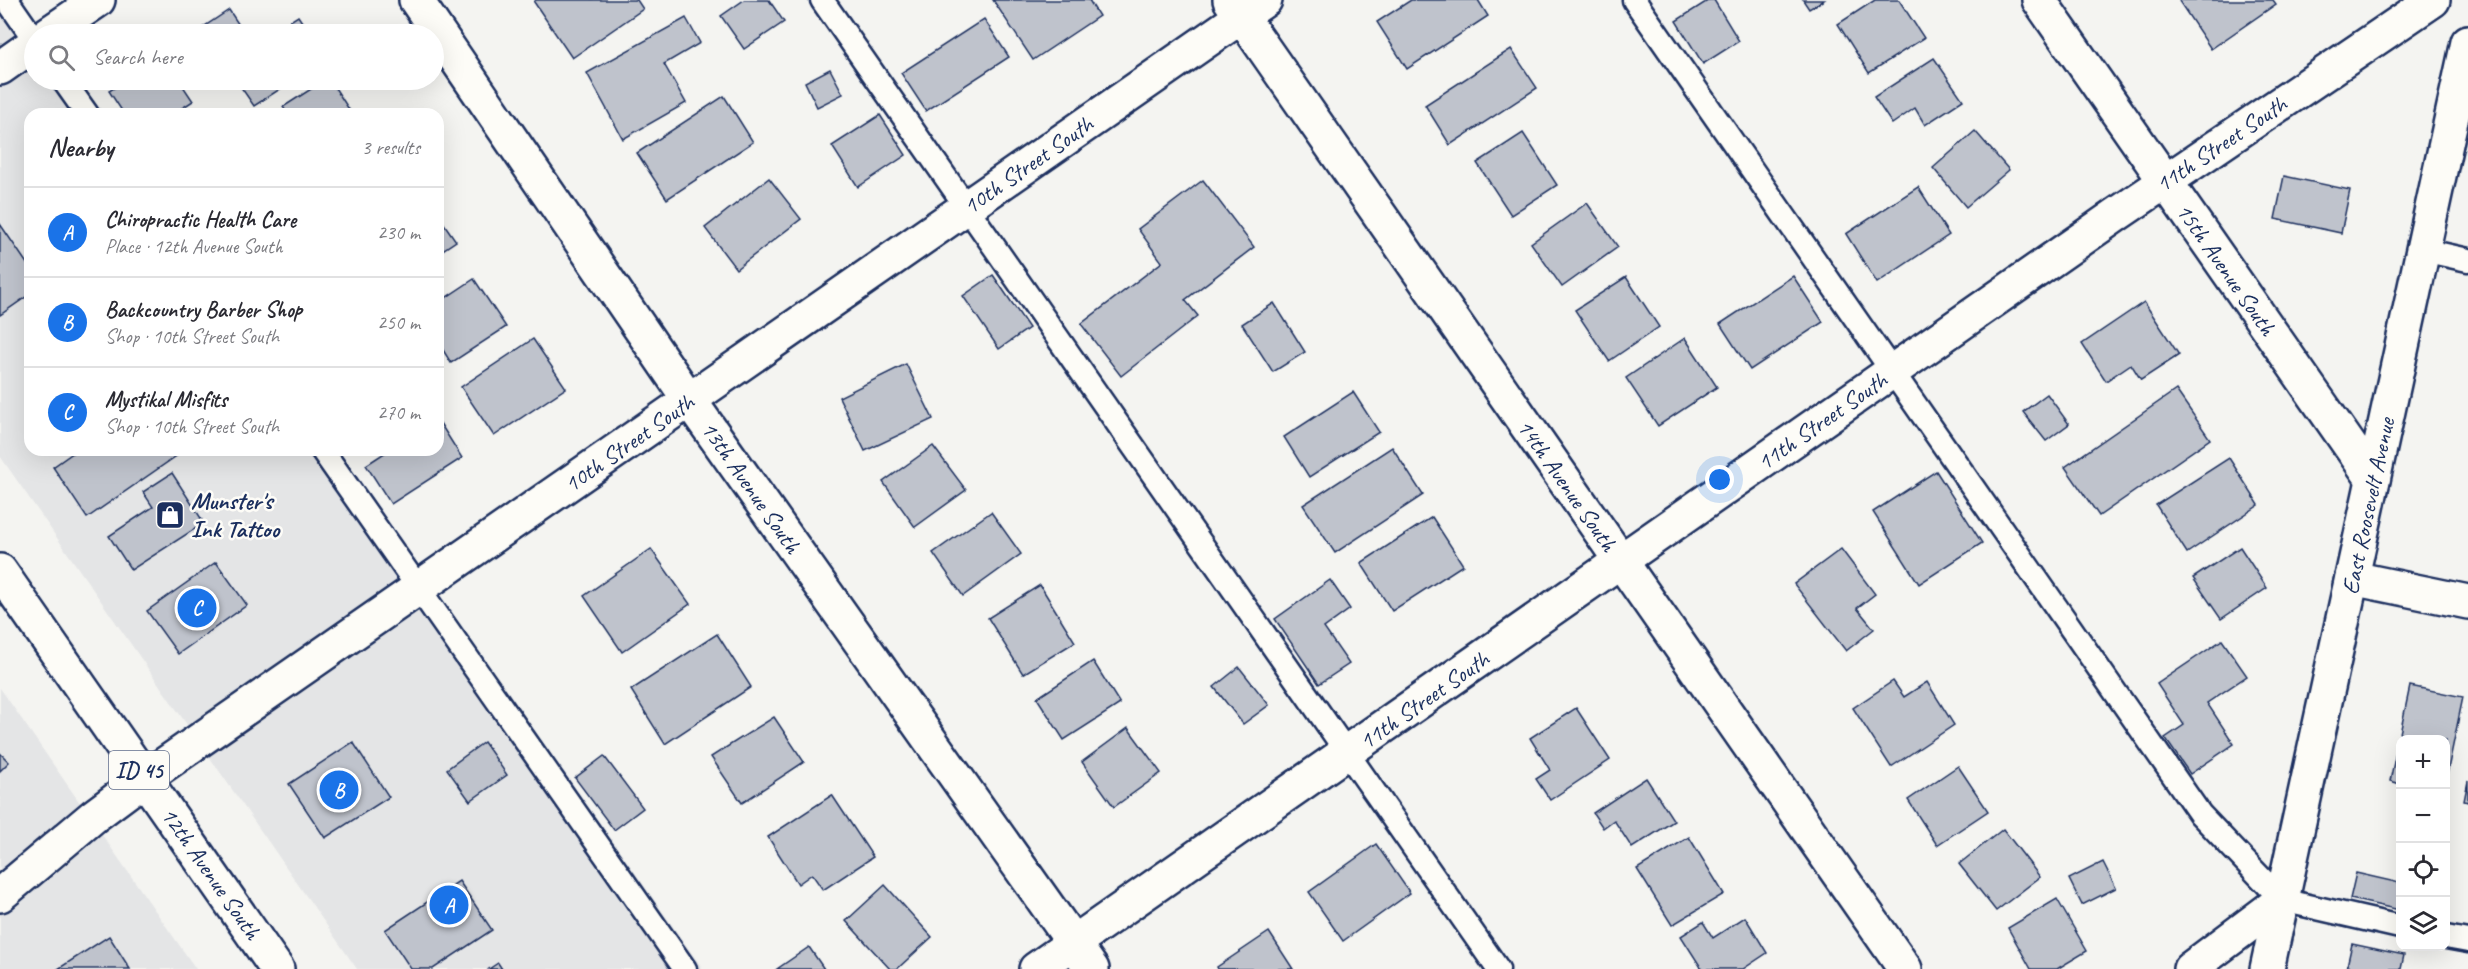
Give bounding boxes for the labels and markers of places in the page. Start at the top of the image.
place label: Munster's Ink Tattoo [191,486,281,544]
shop icon: Munster's Ink Tattoo [154,499,186,531]
pin: C [178,586,216,630]
pin: B [320,768,358,812]
pin: A [430,882,468,928]

